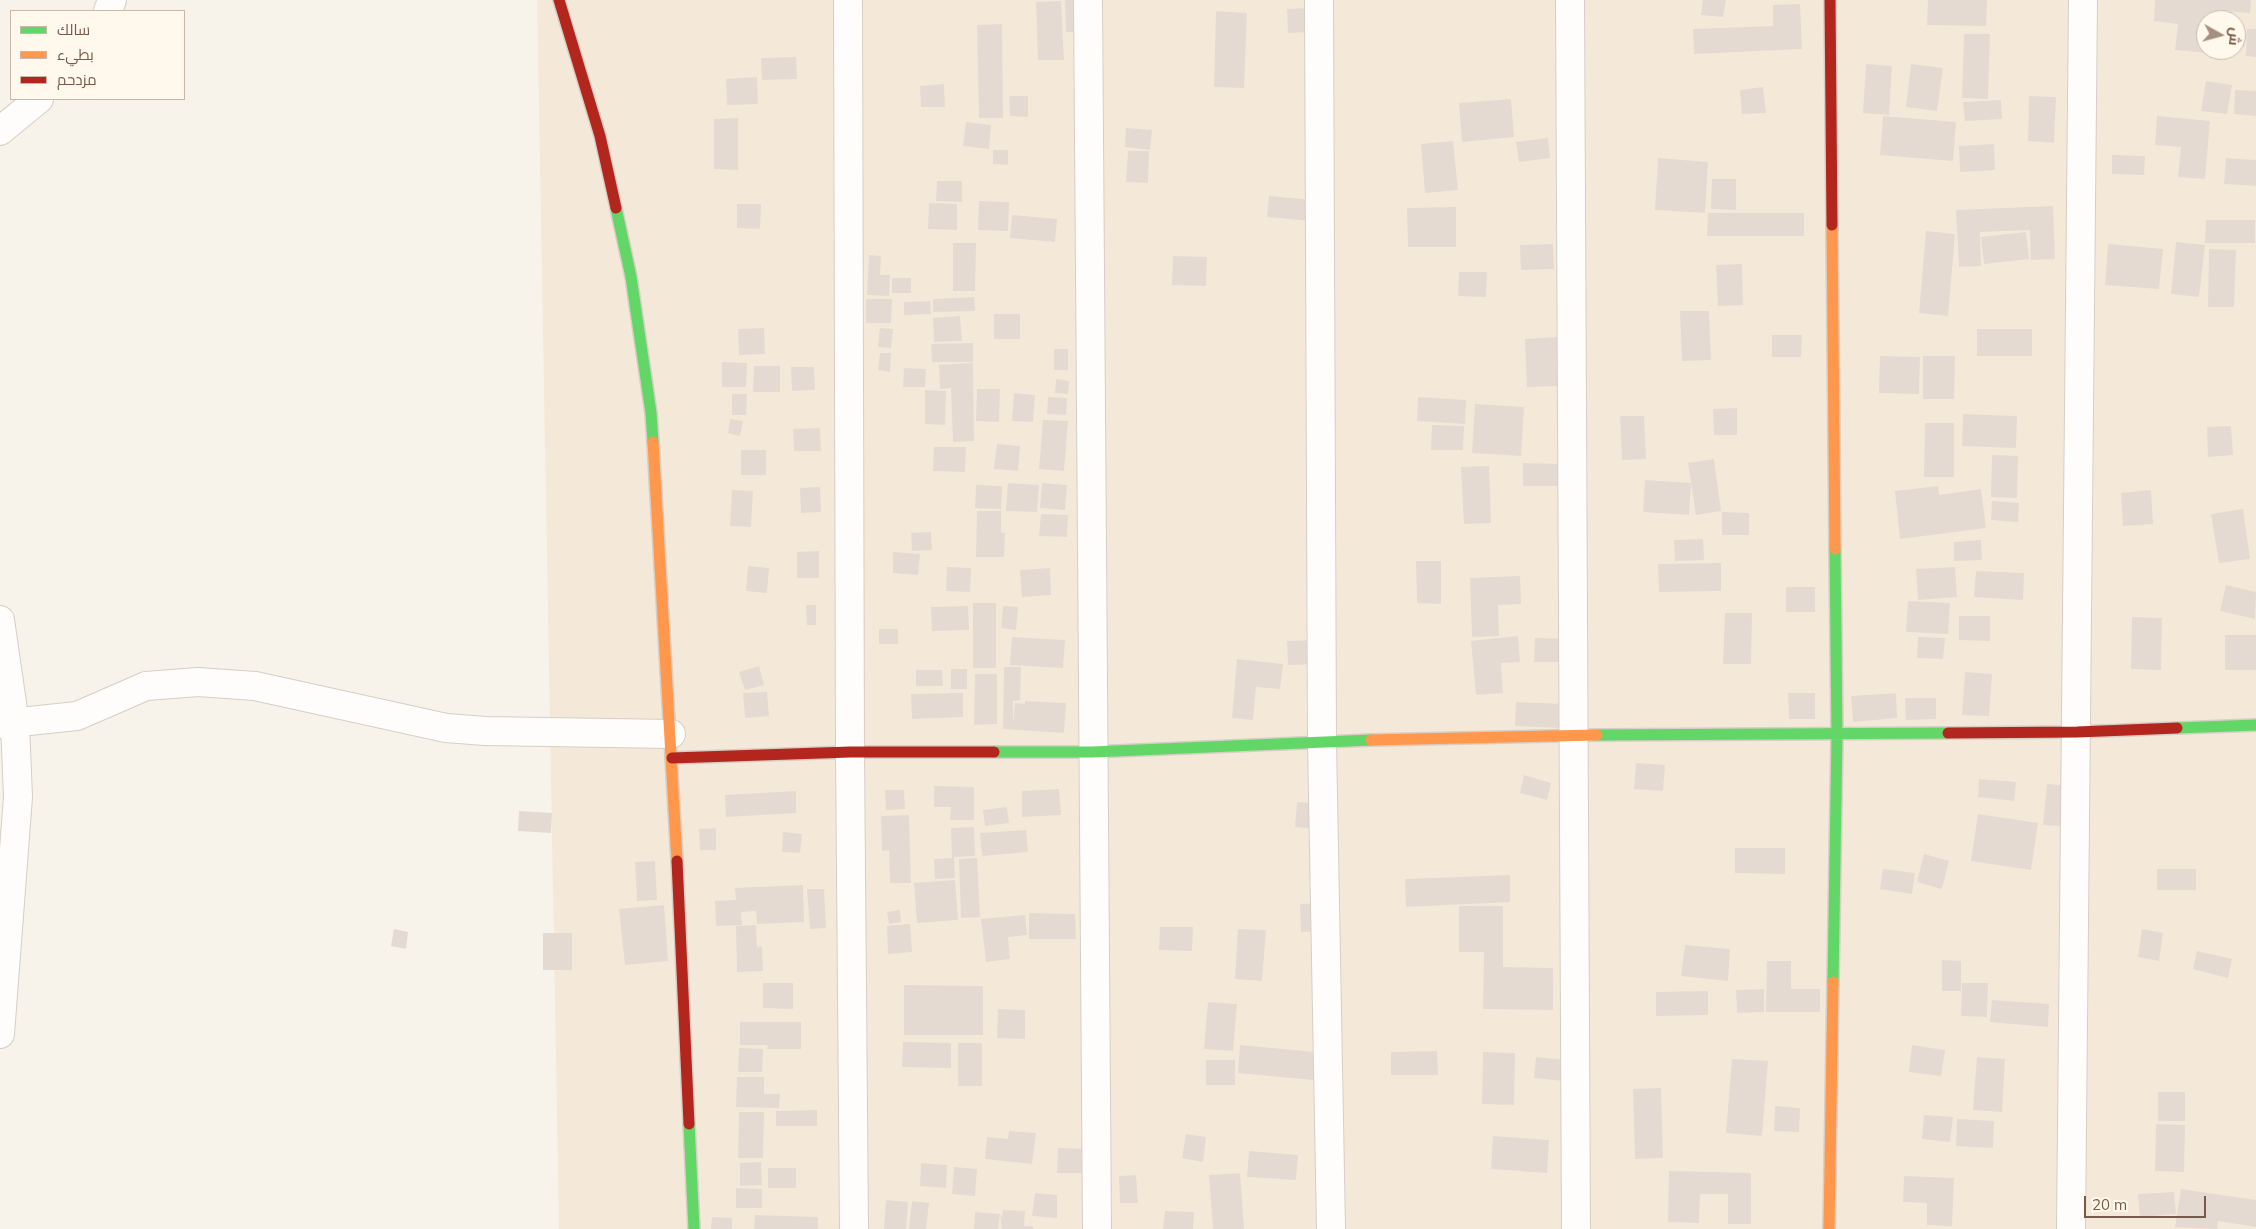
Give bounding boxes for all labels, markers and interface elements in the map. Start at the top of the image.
legend [10,10,185,100]
north arrow [2196,10,2246,60]
text: سالك [57,20,90,39]
text: ش [2225,27,2245,47]
text: بطيء [57,45,94,64]
text: مزدحم [57,70,97,89]
scale bar [2086,1186,2208,1218]
text: 20 m [2092,1195,2127,1214]

